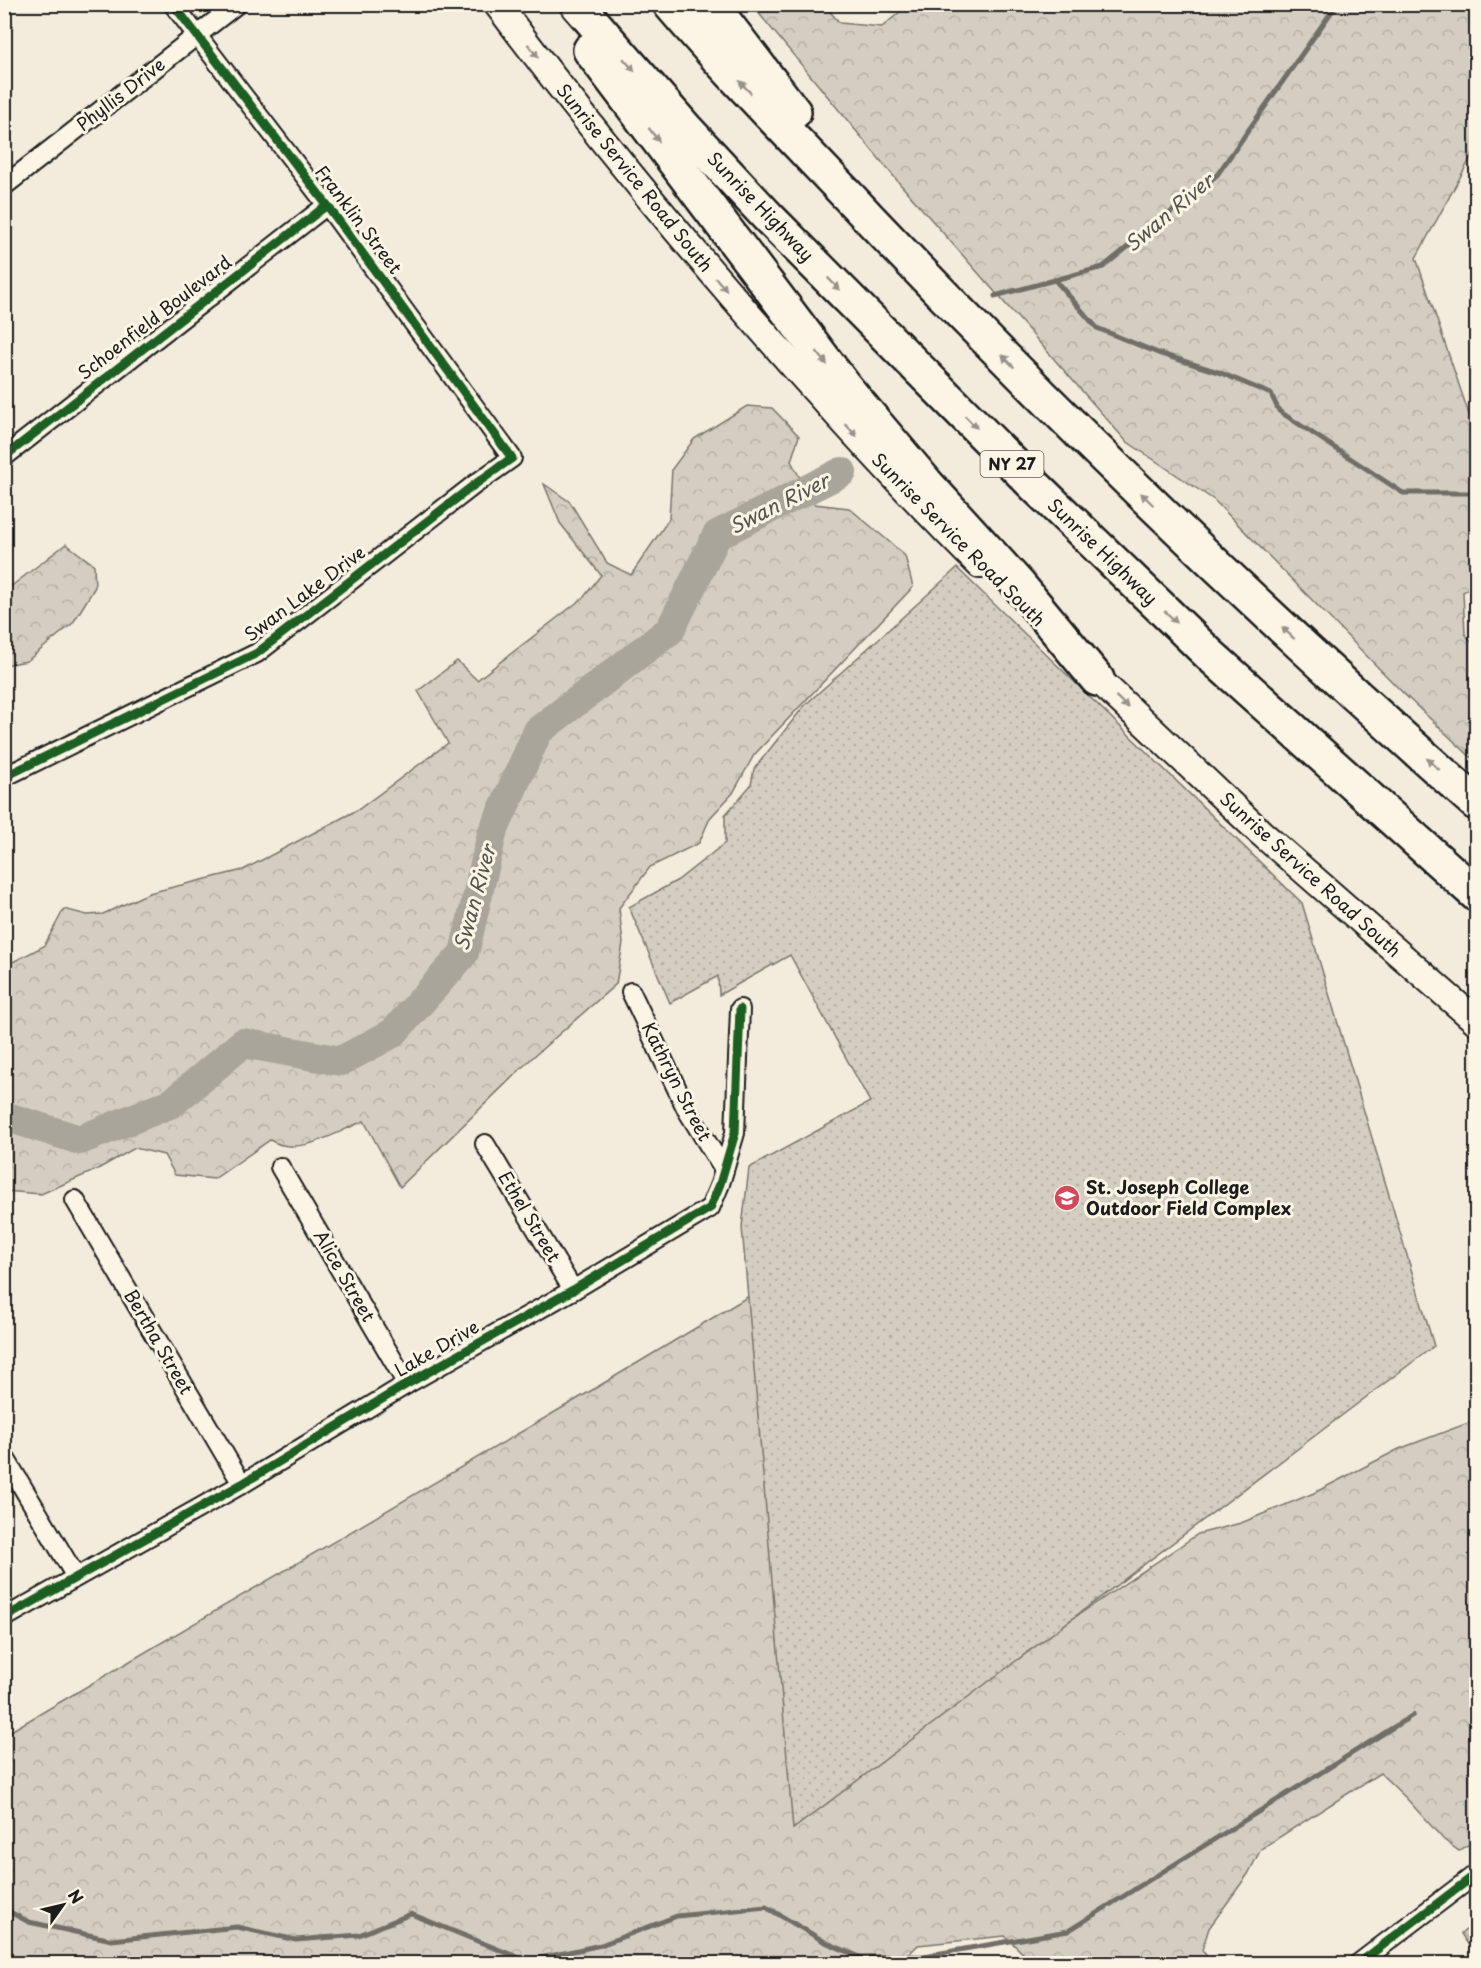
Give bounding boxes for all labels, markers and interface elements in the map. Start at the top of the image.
one-way arrow [526,44,538,59]
street label: Phyllis Drive [70,51,170,137]
one-way arrow [622,57,636,72]
street label: Sunrise Service Road South [550,77,720,277]
one-way arrow [739,80,752,95]
one-way arrow [648,127,660,143]
street label: Sunrise Highway [701,145,821,267]
street label: Franklin Street [309,159,409,279]
water label: Swan River [1117,164,1222,258]
street label: Schoenfield Boulevard [71,248,237,386]
one-way arrow [715,276,728,292]
one-way arrow [826,276,840,290]
one-way arrow [815,350,828,366]
one-way arrow [1002,355,1016,369]
one-way arrow [964,415,978,430]
one-way arrow [844,422,857,437]
street label: Sunrise Service Road South [866,446,1052,632]
road number: NY 27 [980,451,1044,477]
water label: Swan River [724,464,836,541]
street label: Sunrise Highway [1042,491,1164,611]
one-way arrow [1140,492,1154,506]
street label: Swan Lake Drive [238,538,370,647]
one-way arrow [1163,610,1177,624]
one-way arrow [1281,626,1296,640]
one-way arrow [1114,695,1129,709]
one-way arrow [1425,757,1440,771]
street label: Sunrise Service Road South [1214,785,1408,963]
water label: Swan River [446,839,503,954]
street label: Kathryn Street [636,1017,719,1146]
street label: Ethel Street [492,1166,568,1267]
place label: St. Joseph College Outdoor Field Complex [1086,1173,1291,1221]
school or university icon: St. Joseph College Outdoor Field Complex [1052,1183,1082,1213]
street label: Alice Street [308,1224,383,1326]
street label: Bertha Street [118,1284,200,1399]
street label: Lake Drive [389,1313,484,1383]
north arrow [33,1875,93,1935]
text: N [63,1884,90,1908]

